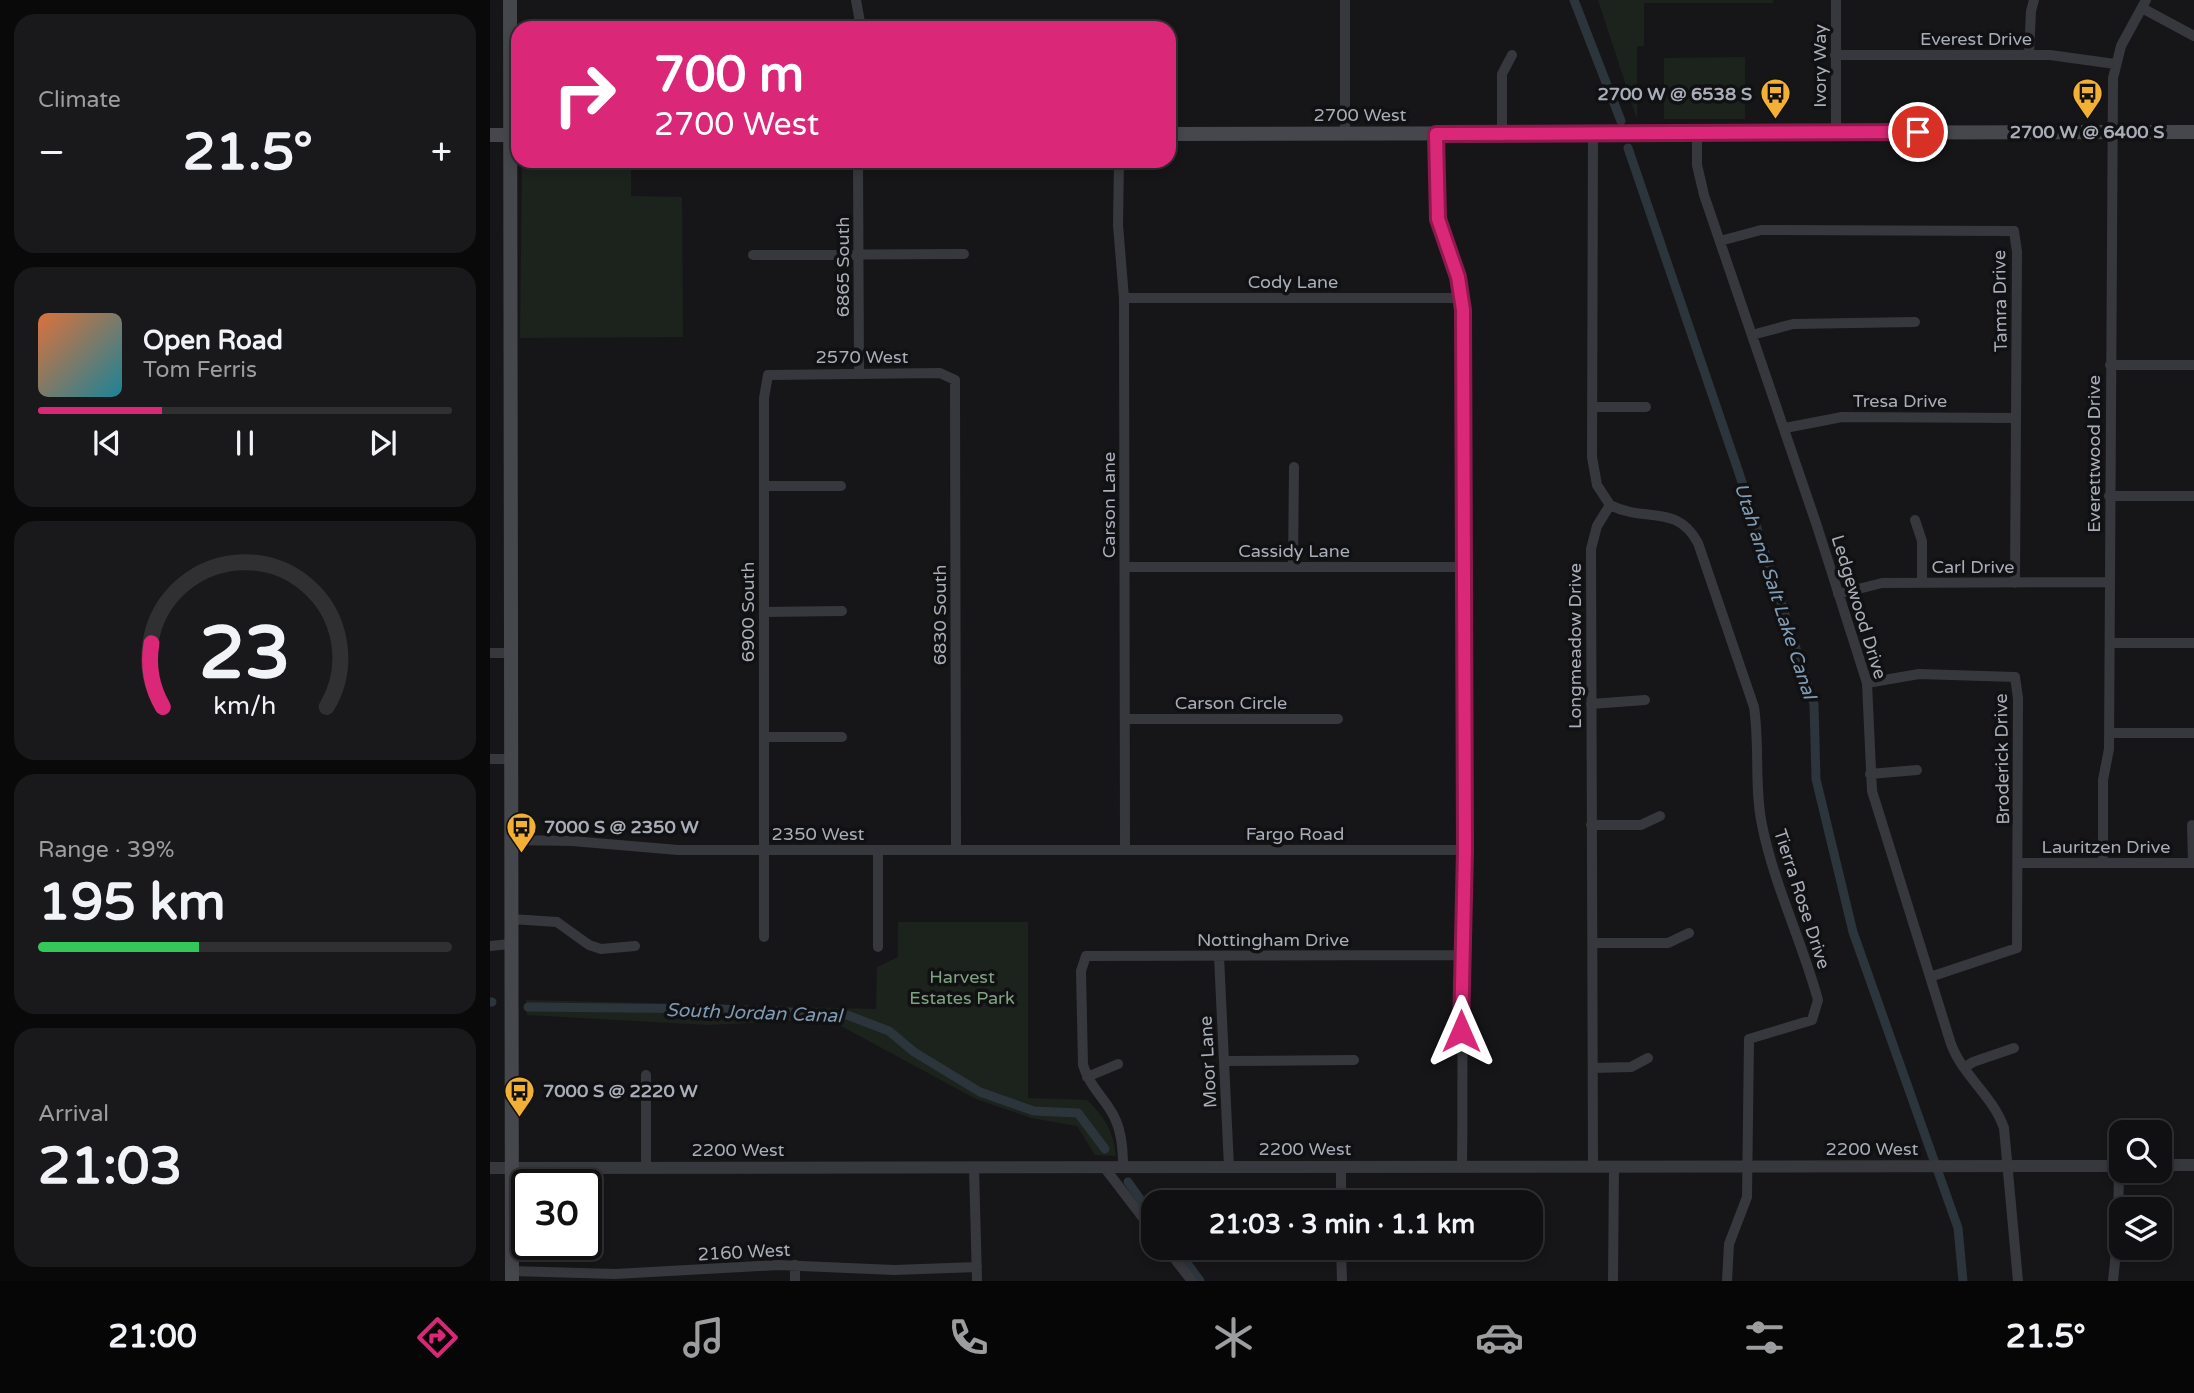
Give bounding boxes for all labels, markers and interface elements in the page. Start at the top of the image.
street label: Ivory Way [1809,24,1831,108]
street label: Everest Drive [1920,28,2032,50]
text: 700 m [654,46,804,105]
icon: right [539,49,630,140]
bus stop icon: 2700 W @ 6538 S [1758,77,1792,121]
bus stop icon: 2700 W @ 6400 S [2070,77,2104,121]
place label: 2700 W @ 6538 S [1597,83,1752,105]
text: Climate [38,86,121,114]
pin [1888,102,1948,162]
street label: 2700 West [1314,104,1407,126]
text: 2700 West [654,106,819,144]
icon: arrive [1899,113,1937,151]
text: 21.5° [183,121,313,184]
place label: 2700 W @ 6400 S [2010,121,2164,143]
text: − [38,130,65,176]
text: + [431,130,452,176]
street label: 6865 South [832,217,854,317]
street label: Tamra Drive [1988,250,2012,352]
street label: Cody Lane [1248,271,1338,293]
text: Open Road [143,325,283,356]
street label: 2570 West [816,346,909,368]
text: Tom Ferris [143,356,257,384]
street label: Everettwood Drive [2083,375,2105,533]
street label: Tresa Drive [1853,390,1947,412]
icon: previous [88,424,126,462]
icon: pause [226,424,264,462]
icon: next [364,424,402,462]
street label: Carson Lane [1098,452,1120,558]
water label: Utah and Salt Lake Canal [1730,480,1821,704]
street label: Ledgewood Drive [1827,532,1891,682]
street label: Cassidy Lane [1238,540,1350,562]
street label: Carl Drive [1931,556,2015,578]
street label: 6900 South [737,562,759,662]
street label: Longmeadow Drive [1564,563,1586,729]
street label: 6830 South [929,565,951,665]
text: 23 [199,610,291,698]
text: km/h [214,690,276,720]
street label: Carson Circle [1175,692,1287,714]
street label: Broderick Drive [1990,693,2014,825]
bus stop icon: 7000 S @ 2350 W [504,810,538,854]
place label: 7000 S @ 2350 W [544,816,699,838]
street label: 2350 West [772,823,865,845]
street label: Fargo Road [1246,823,1344,845]
street label: Tierra Rose Drive [1769,826,1835,972]
text: Range · 39% [38,836,174,864]
street label: Lauritzen Drive [2042,836,2170,858]
text: 195 km [38,871,226,934]
street label: Nottingham Drive [1197,929,1349,951]
park label: Harvest Estates Park [909,966,1015,1009]
position arrow [1424,994,1498,1068]
water label: South Jordan Canal [666,999,845,1027]
street label: Moor Lane [1195,1015,1221,1109]
bus stop icon: 7000 S @ 2220 W [503,1074,537,1118]
place label: 7000 S @ 2220 W [543,1080,698,1102]
text: Arrival [38,1100,109,1128]
map controls [2109,1120,2172,1260]
button: search [2109,1120,2172,1183]
text: 21:03 [38,1135,182,1198]
street label: 2200 West [1259,1138,1352,1160]
street label: 2200 West [1826,1138,1919,1160]
street label: 2200 West [692,1139,785,1161]
speed limit sign: 30 [511,1169,602,1260]
button: layers [2109,1197,2172,1260]
text: 21:03 · 3 min · 1.1 km [1209,1209,1475,1240]
street label: 2160 West [697,1239,791,1265]
icon: directions [413,1313,462,1362]
icon: music [679,1313,728,1362]
icon: phone [944,1313,993,1362]
icon: climate [1209,1313,1258,1362]
icon: car [1475,1313,1524,1362]
icon: filters [1740,1313,1789,1362]
text: 21:00 [108,1318,197,1356]
text: 21.5° [2006,1318,2086,1356]

